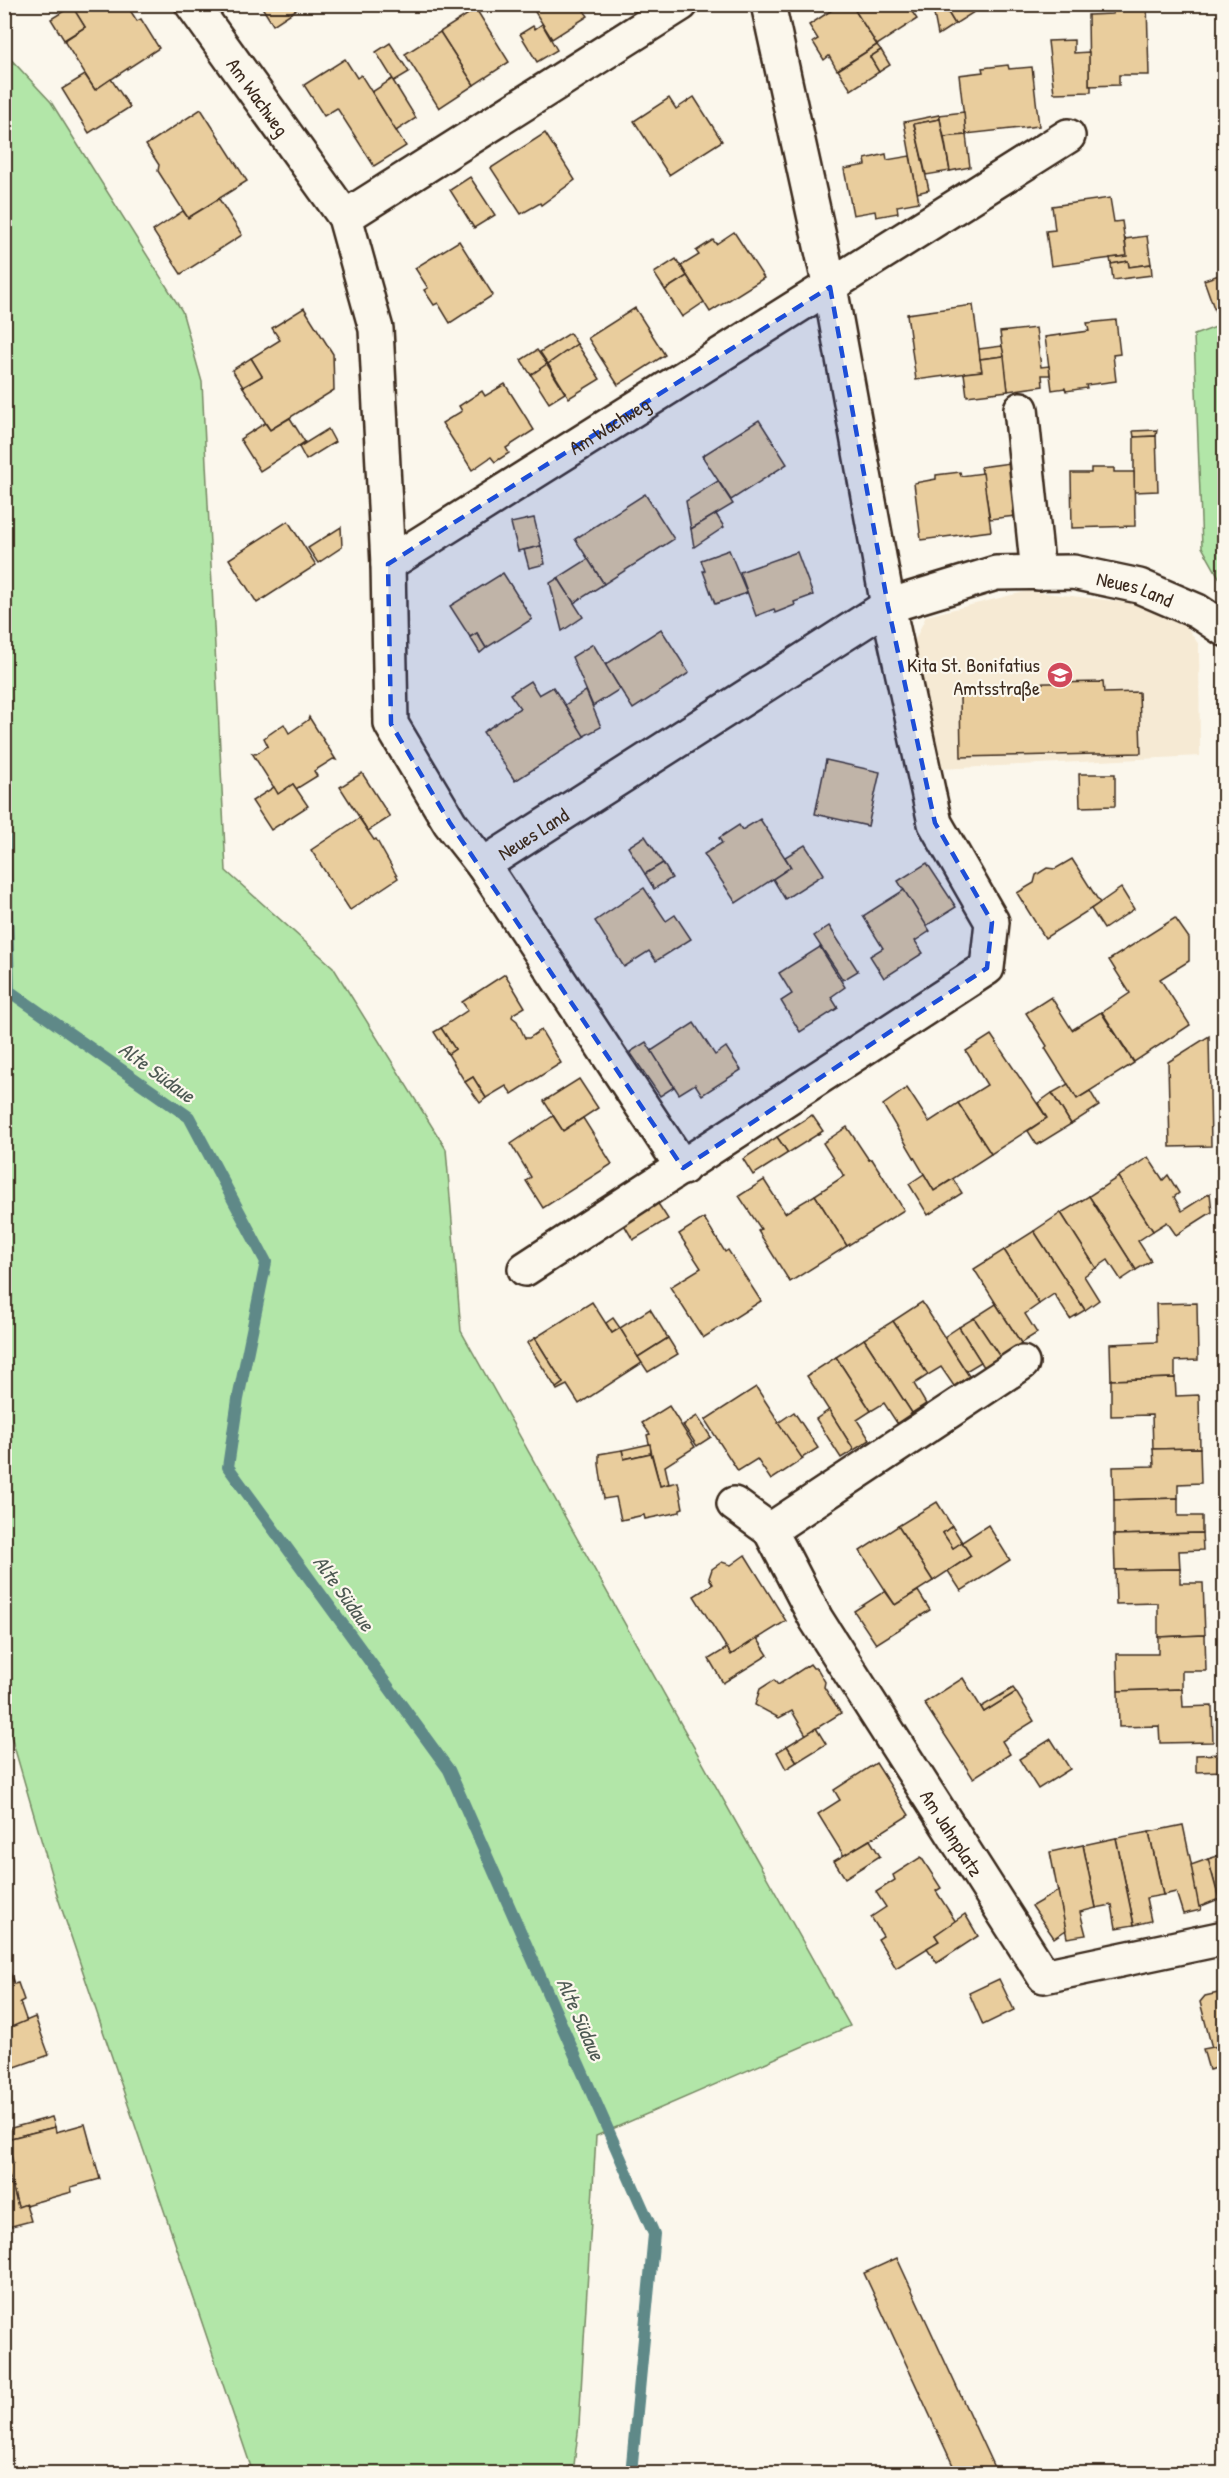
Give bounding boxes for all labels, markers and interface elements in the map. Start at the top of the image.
street label: Am Wachweg [221,52,296,141]
street label: Am Wachweg [563,389,654,460]
street label: Neues Land [1094,564,1178,613]
place label: Kita St. Bonifatius Amtsstraße [907,651,1040,701]
school or university icon: Kita St. Bonifatius Amtsstraße [1045,660,1075,690]
street label: Neues Land [492,800,573,866]
water label: Alte Südaue [113,1035,202,1110]
water label: Alte Südaue [307,1549,382,1638]
street label: Am Jahnplatz [915,1784,990,1882]
water label: Alte Südaue [550,1973,613,2066]

